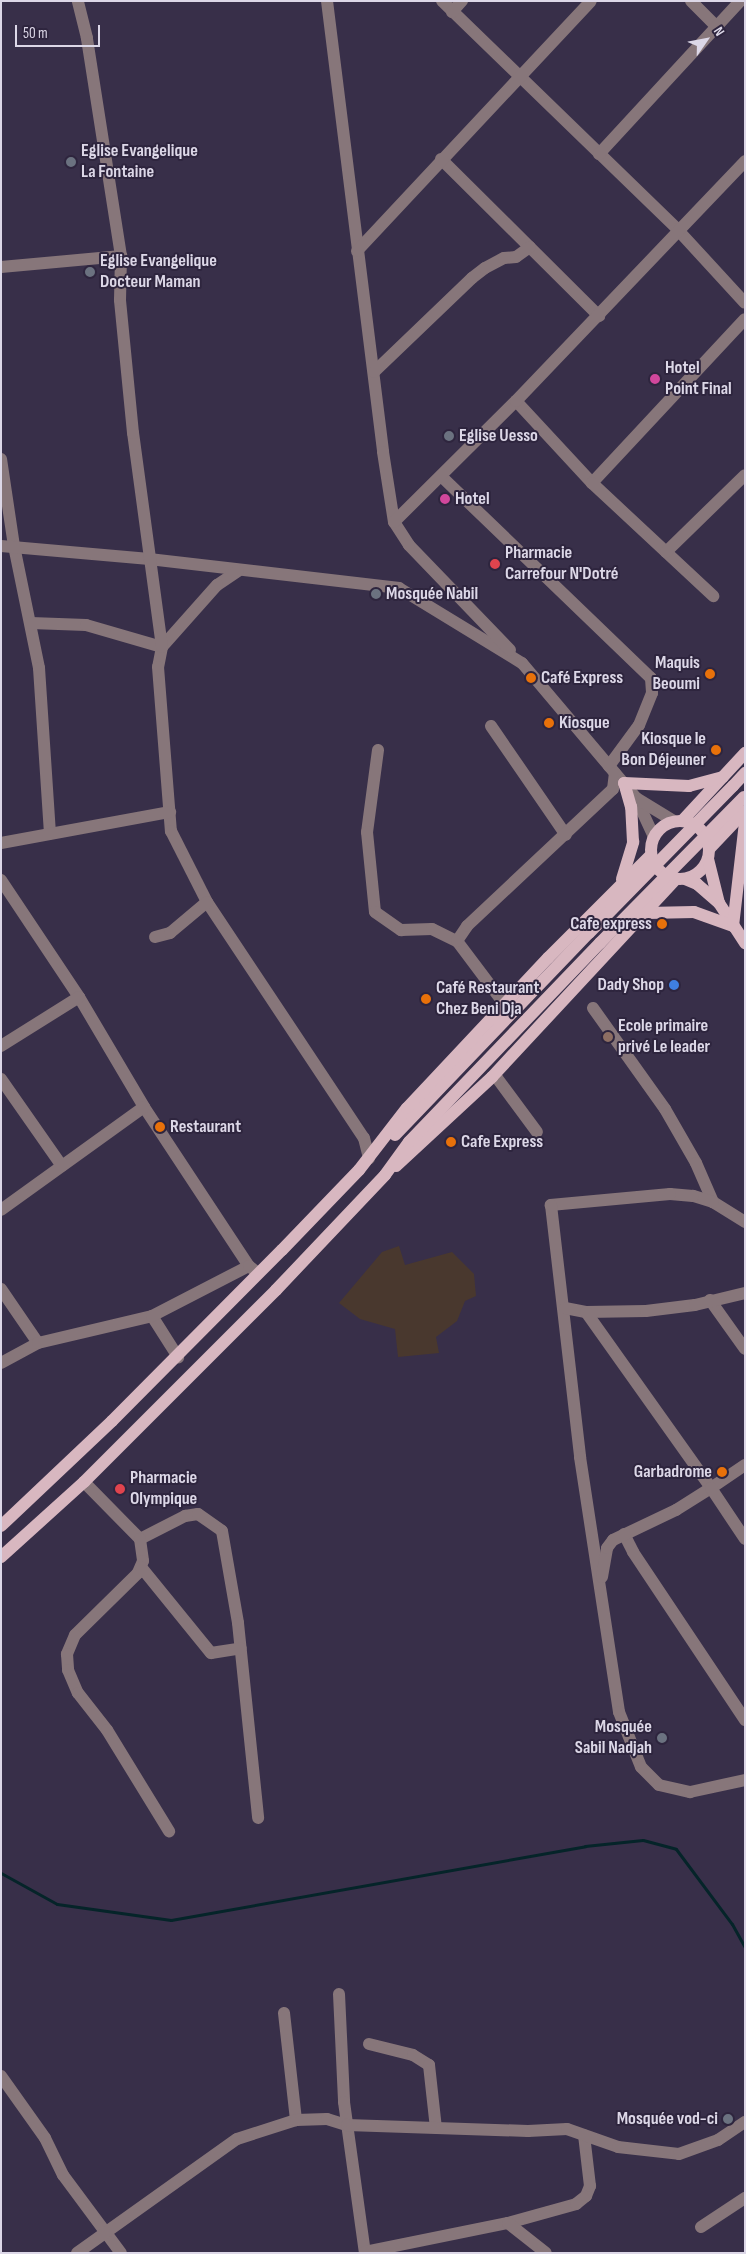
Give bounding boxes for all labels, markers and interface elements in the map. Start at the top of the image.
scale bar [18,15,102,47]
north arrow [681,15,731,65]
text: 50 m [23,24,48,43]
text: N [710,24,728,39]
place label: Eglise Evangelique La Fontaine [81,141,198,183]
marker: Eglise Evangelique La Fontaine [65,156,77,168]
place label: Eglise Evangelique Docteur Maman [100,251,217,294]
marker: Eglise Evangelique Docteur Maman [84,266,96,278]
place label: Hotel Point Final [665,358,732,400]
marker: Hotel Point Final [649,373,661,385]
place label: Eglise Uesso [459,425,538,447]
marker: Eglise Uesso [443,430,455,442]
place label: Hotel [455,488,490,510]
marker: Hotel [439,493,451,505]
place label: Pharmacie Carrefour N'Dotré [505,543,618,586]
marker: Pharmacie Carrefour N'Dotré [489,558,501,570]
place label: Mosquée Nabil [386,583,478,605]
marker: Mosquée Nabil [370,588,382,600]
place label: Maquis Beoumi [652,653,700,696]
place label: Café Express [541,667,623,689]
marker: Maquis Beoumi [704,668,716,680]
marker: Café Express [525,672,537,684]
place label: Kiosque [559,712,610,734]
marker: Kiosque [543,717,555,729]
place label: Kiosque le Bon Déjeuner [621,729,706,772]
marker: Kiosque le Bon Déjeuner [710,744,722,756]
place label: Cafe express [570,913,652,935]
marker: Cafe express [656,918,668,930]
place label: Dady Shop [597,974,664,996]
place label: Café Restaurant Chez Beni Dja [436,978,539,1021]
marker: Dady Shop [668,979,680,991]
marker: Café Restaurant Chez Beni Dja [420,993,432,1005]
place label: Ecole primaire privé Le leader [618,1016,710,1058]
marker: Ecole primaire privé Le leader [602,1031,614,1043]
place label: Restaurant [170,1116,241,1138]
marker: Restaurant [154,1121,166,1133]
place label: Cafe Express [461,1131,543,1153]
marker: Cafe Express [445,1136,457,1148]
place label: Garbadrome [634,1461,712,1483]
marker: Garbadrome [716,1466,728,1478]
place label: Pharmacie Olympique [130,1468,197,1510]
marker: Pharmacie Olympique [114,1483,126,1495]
place label: Mosquée Sabil Nadjah [575,1717,652,1760]
marker: Mosquée Sabil Nadjah [656,1732,668,1744]
place label: Mosquée vod-ci [617,2108,718,2130]
marker: Mosquée vod-ci [722,2113,734,2125]

